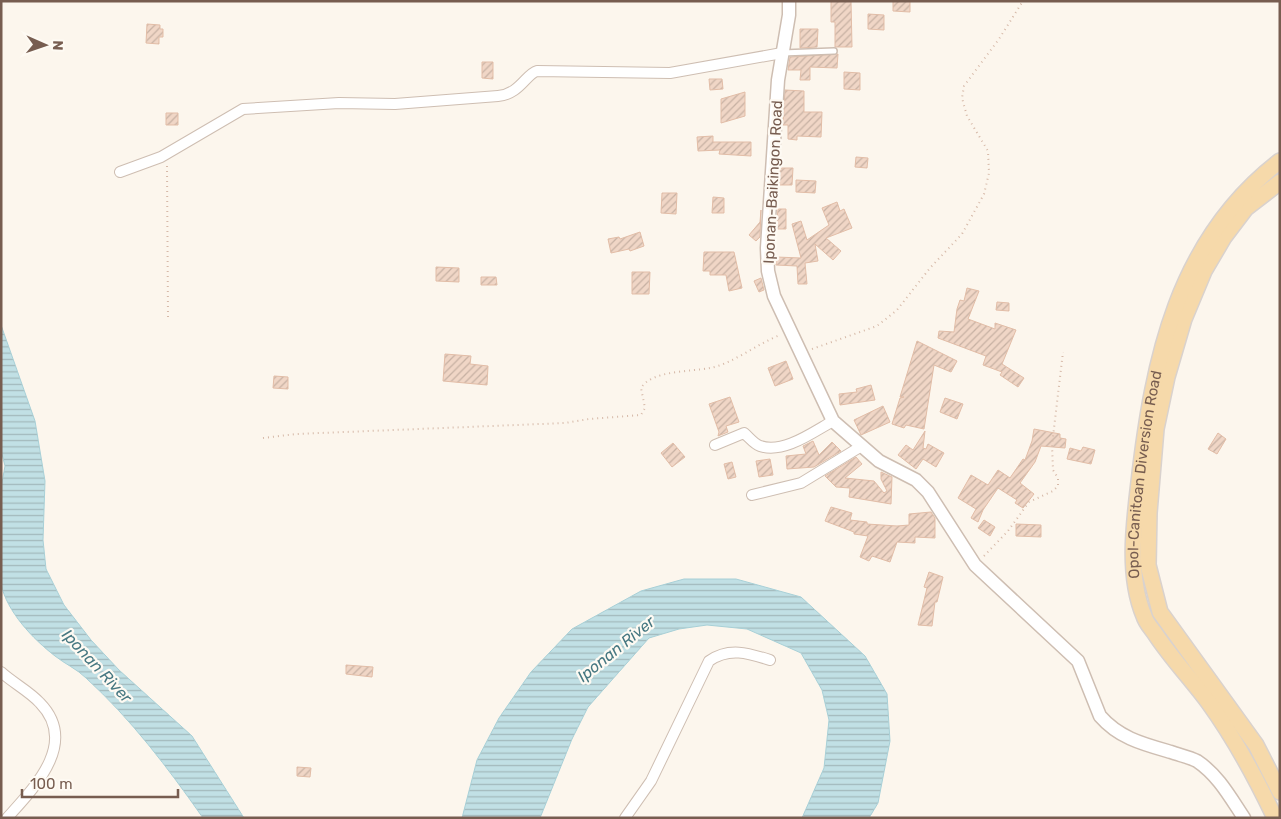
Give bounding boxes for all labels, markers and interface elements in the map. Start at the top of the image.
north arrow [20,20,70,70]
text: N [49,40,66,51]
street label: Iponan-Baikingon Road [760,100,786,264]
street label: Opol-Canitoan Diversion Road [1124,369,1166,580]
water label: Iponan River [574,612,659,686]
water label: Iponan River [58,625,137,707]
scale bar [22,766,179,798]
text: 100 m [30,775,72,793]

